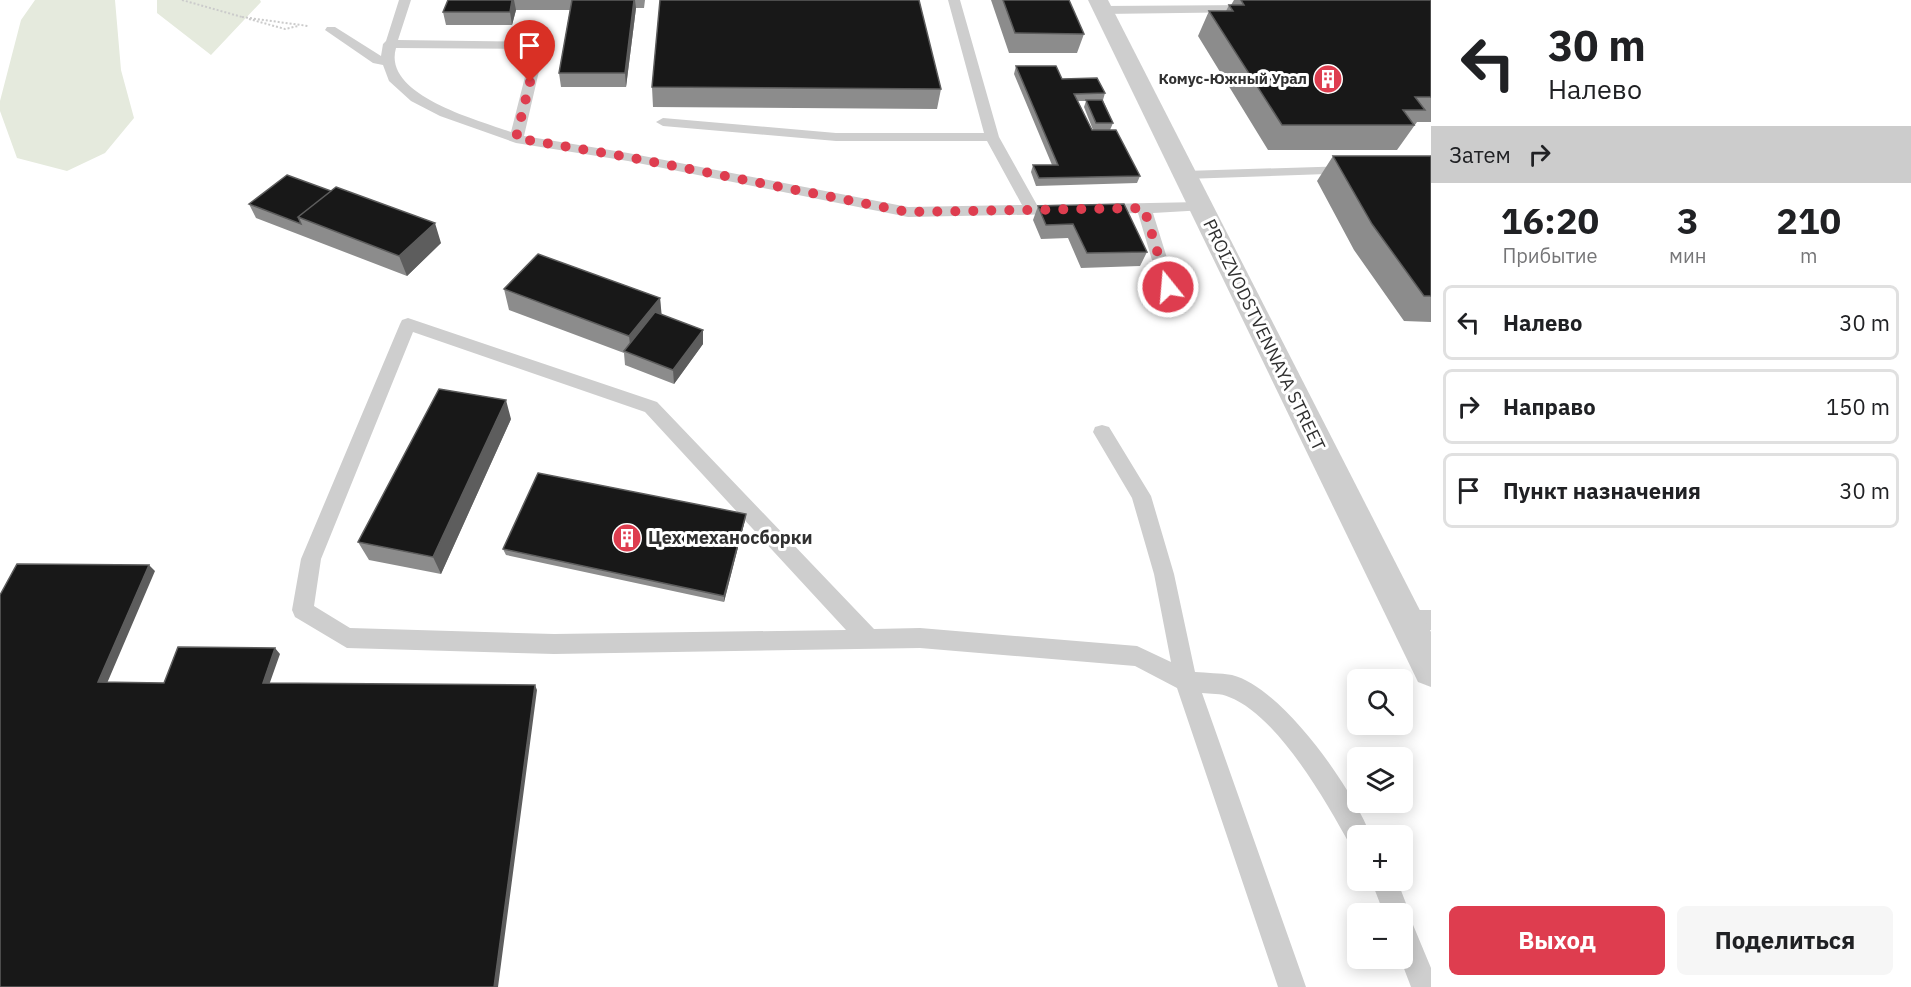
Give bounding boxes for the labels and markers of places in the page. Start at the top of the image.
pin [504,20,555,82]
building icon: Комус-Южный Урал [1312,63,1344,95]
place label: Комус-Южный Урал [1158,69,1307,88]
building icon: Цех механосборки [611,522,643,554]
place label: Цех механосборки [648,526,812,549]

